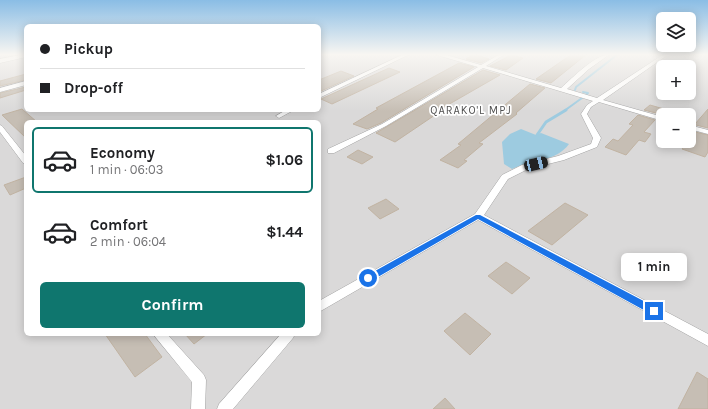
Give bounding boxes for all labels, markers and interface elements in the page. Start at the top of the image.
map controls [656,12,696,148]
button: layers [656,12,696,52]
text: Pickup [64,40,113,58]
button: + [656,60,696,100]
text: Drop-off [64,79,123,97]
district label: QARAKO'L MPJ [430,104,512,117]
button: − [656,108,696,148]
icon: car [42,142,78,178]
text: Economy [90,144,155,162]
text: $1.06 [266,151,303,169]
car [523,155,549,173]
text: 1 min · 06:03 [90,162,163,177]
icon: car [42,214,78,250]
text: Comfort [90,216,148,234]
text: $1.44 [266,223,303,241]
text: 2 min · 06:04 [90,234,166,249]
callout: 1 min [621,253,687,281]
text: 1 min [638,259,670,274]
route start [359,269,377,287]
button: Confirm [40,282,305,328]
route end [645,302,663,320]

